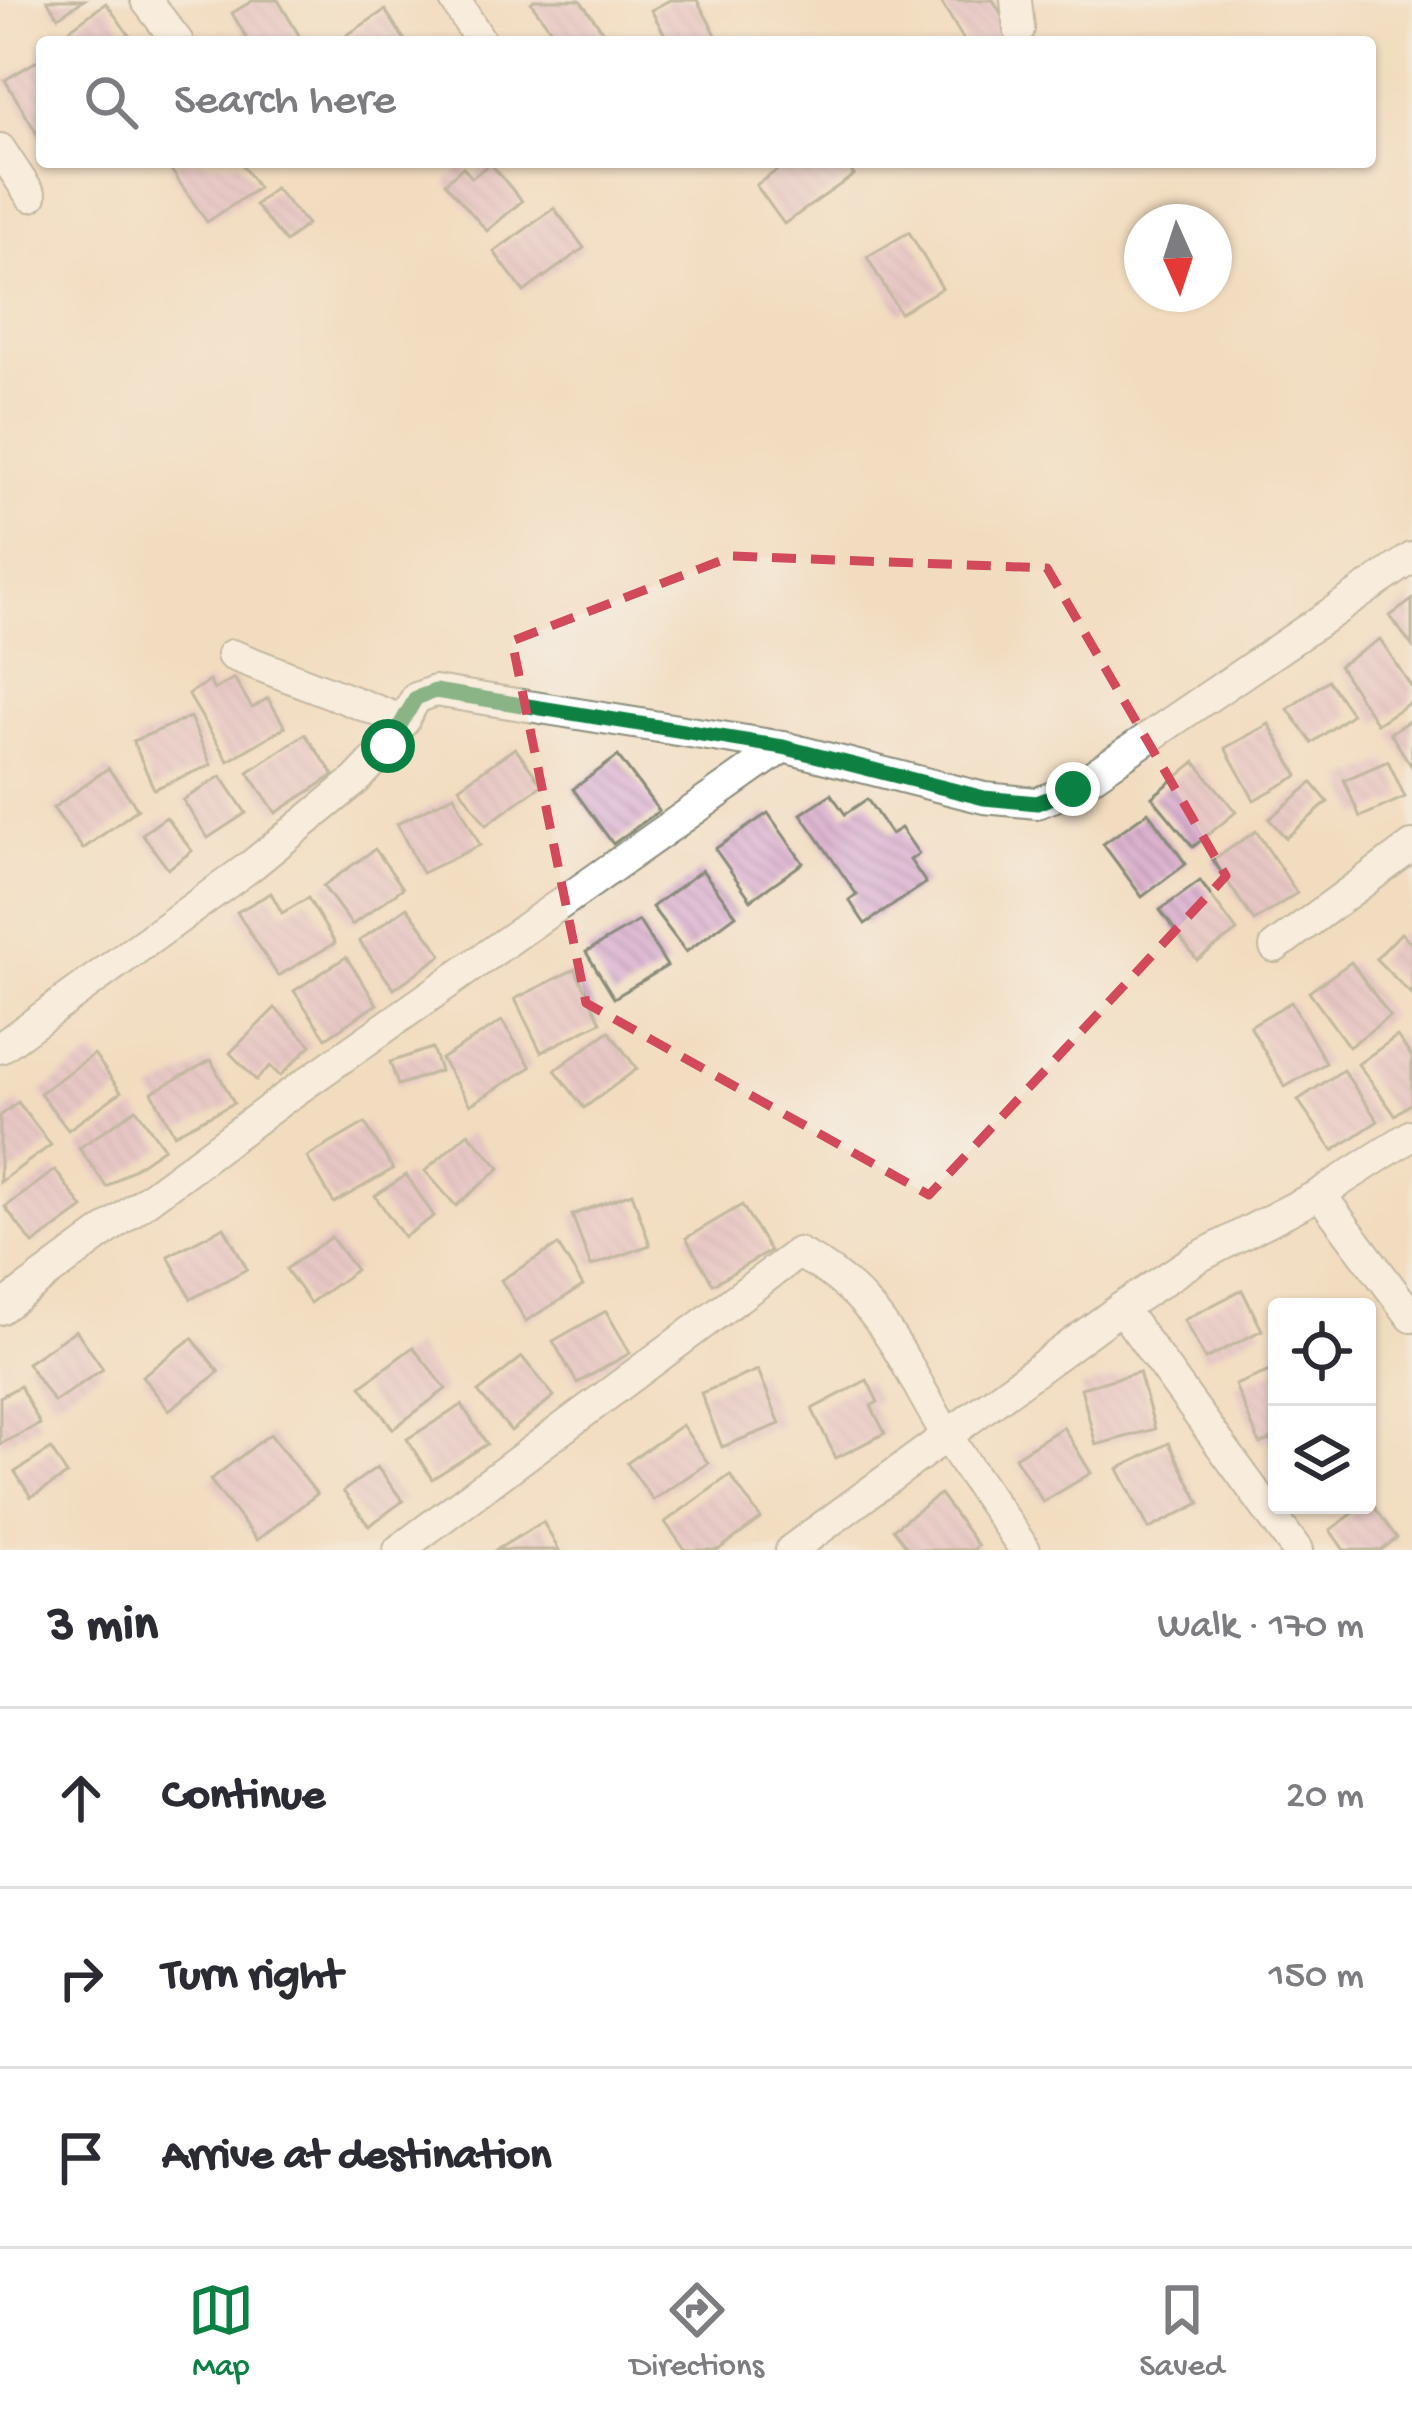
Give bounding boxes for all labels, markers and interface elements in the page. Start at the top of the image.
search box [36,36,1376,168]
icon: search [78,69,144,135]
text: Search here [174,76,396,129]
north arrow [1124,204,1232,312]
route start [361,719,415,773]
route end [1046,762,1100,816]
map controls [1268,1298,1376,1514]
button: locate [1268,1298,1376,1406]
button: layers [1268,1406,1376,1514]
text: 3 min [48,1598,158,1658]
text: Walk · 170 m [1157,1605,1364,1651]
icon: ahead [48,1765,114,1831]
text: Continue [162,1771,325,1824]
text: 20 m [1286,1775,1364,1821]
icon: right [48,1945,114,2011]
text: Turn right [162,1951,342,2004]
text: 150 m [1269,1955,1364,2001]
icon: arrive [48,2125,114,2191]
text: Arrive at destination [162,2131,551,2184]
tab: Map [188,2277,254,2387]
tab: Directions [630,2277,764,2387]
tab: Saved [1140,2277,1224,2387]

